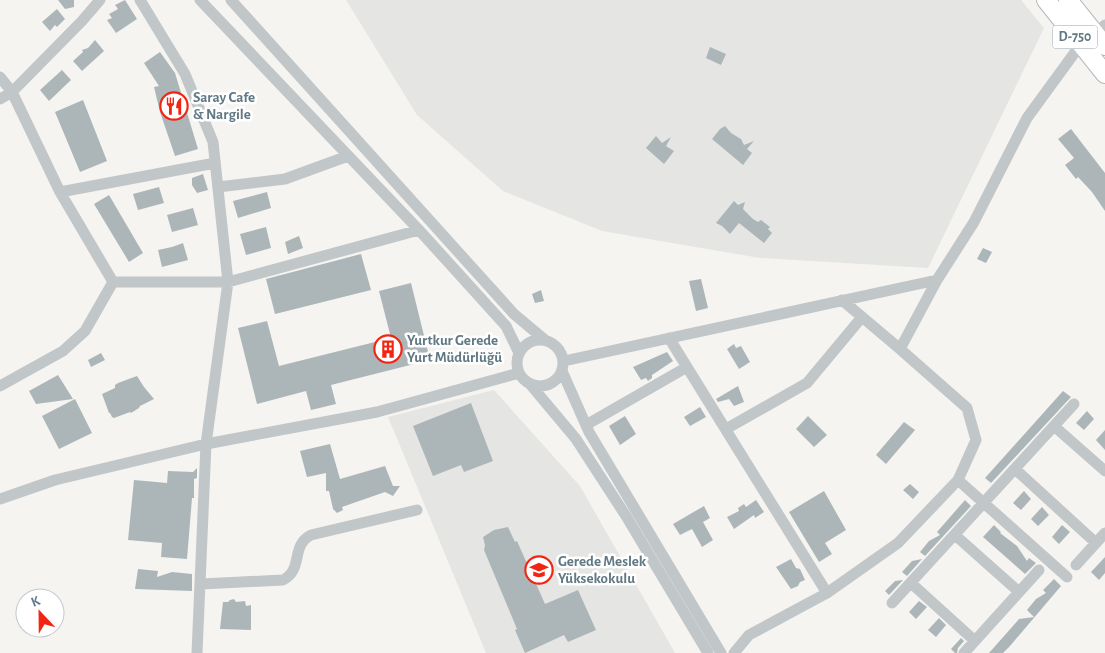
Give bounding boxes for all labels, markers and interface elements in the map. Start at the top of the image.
road number: D-750 [1052,26,1098,48]
place label: Saray Cafe & Nargile [193,90,255,122]
restaurant icon: Saray Cafe & Nargile [159,91,189,121]
place label: Yurtkur Gerede Yurt Müdürlüğü [407,333,502,365]
building icon: Yurtkur Gerede Yurt Müdürlüğü [373,334,403,364]
place label: Gerede Meslek Yüksekokulu [558,554,647,586]
school or university icon: Gerede Meslek Yüksekokulu [524,555,554,585]
north arrow [15,588,65,638]
text: K [29,594,43,610]

